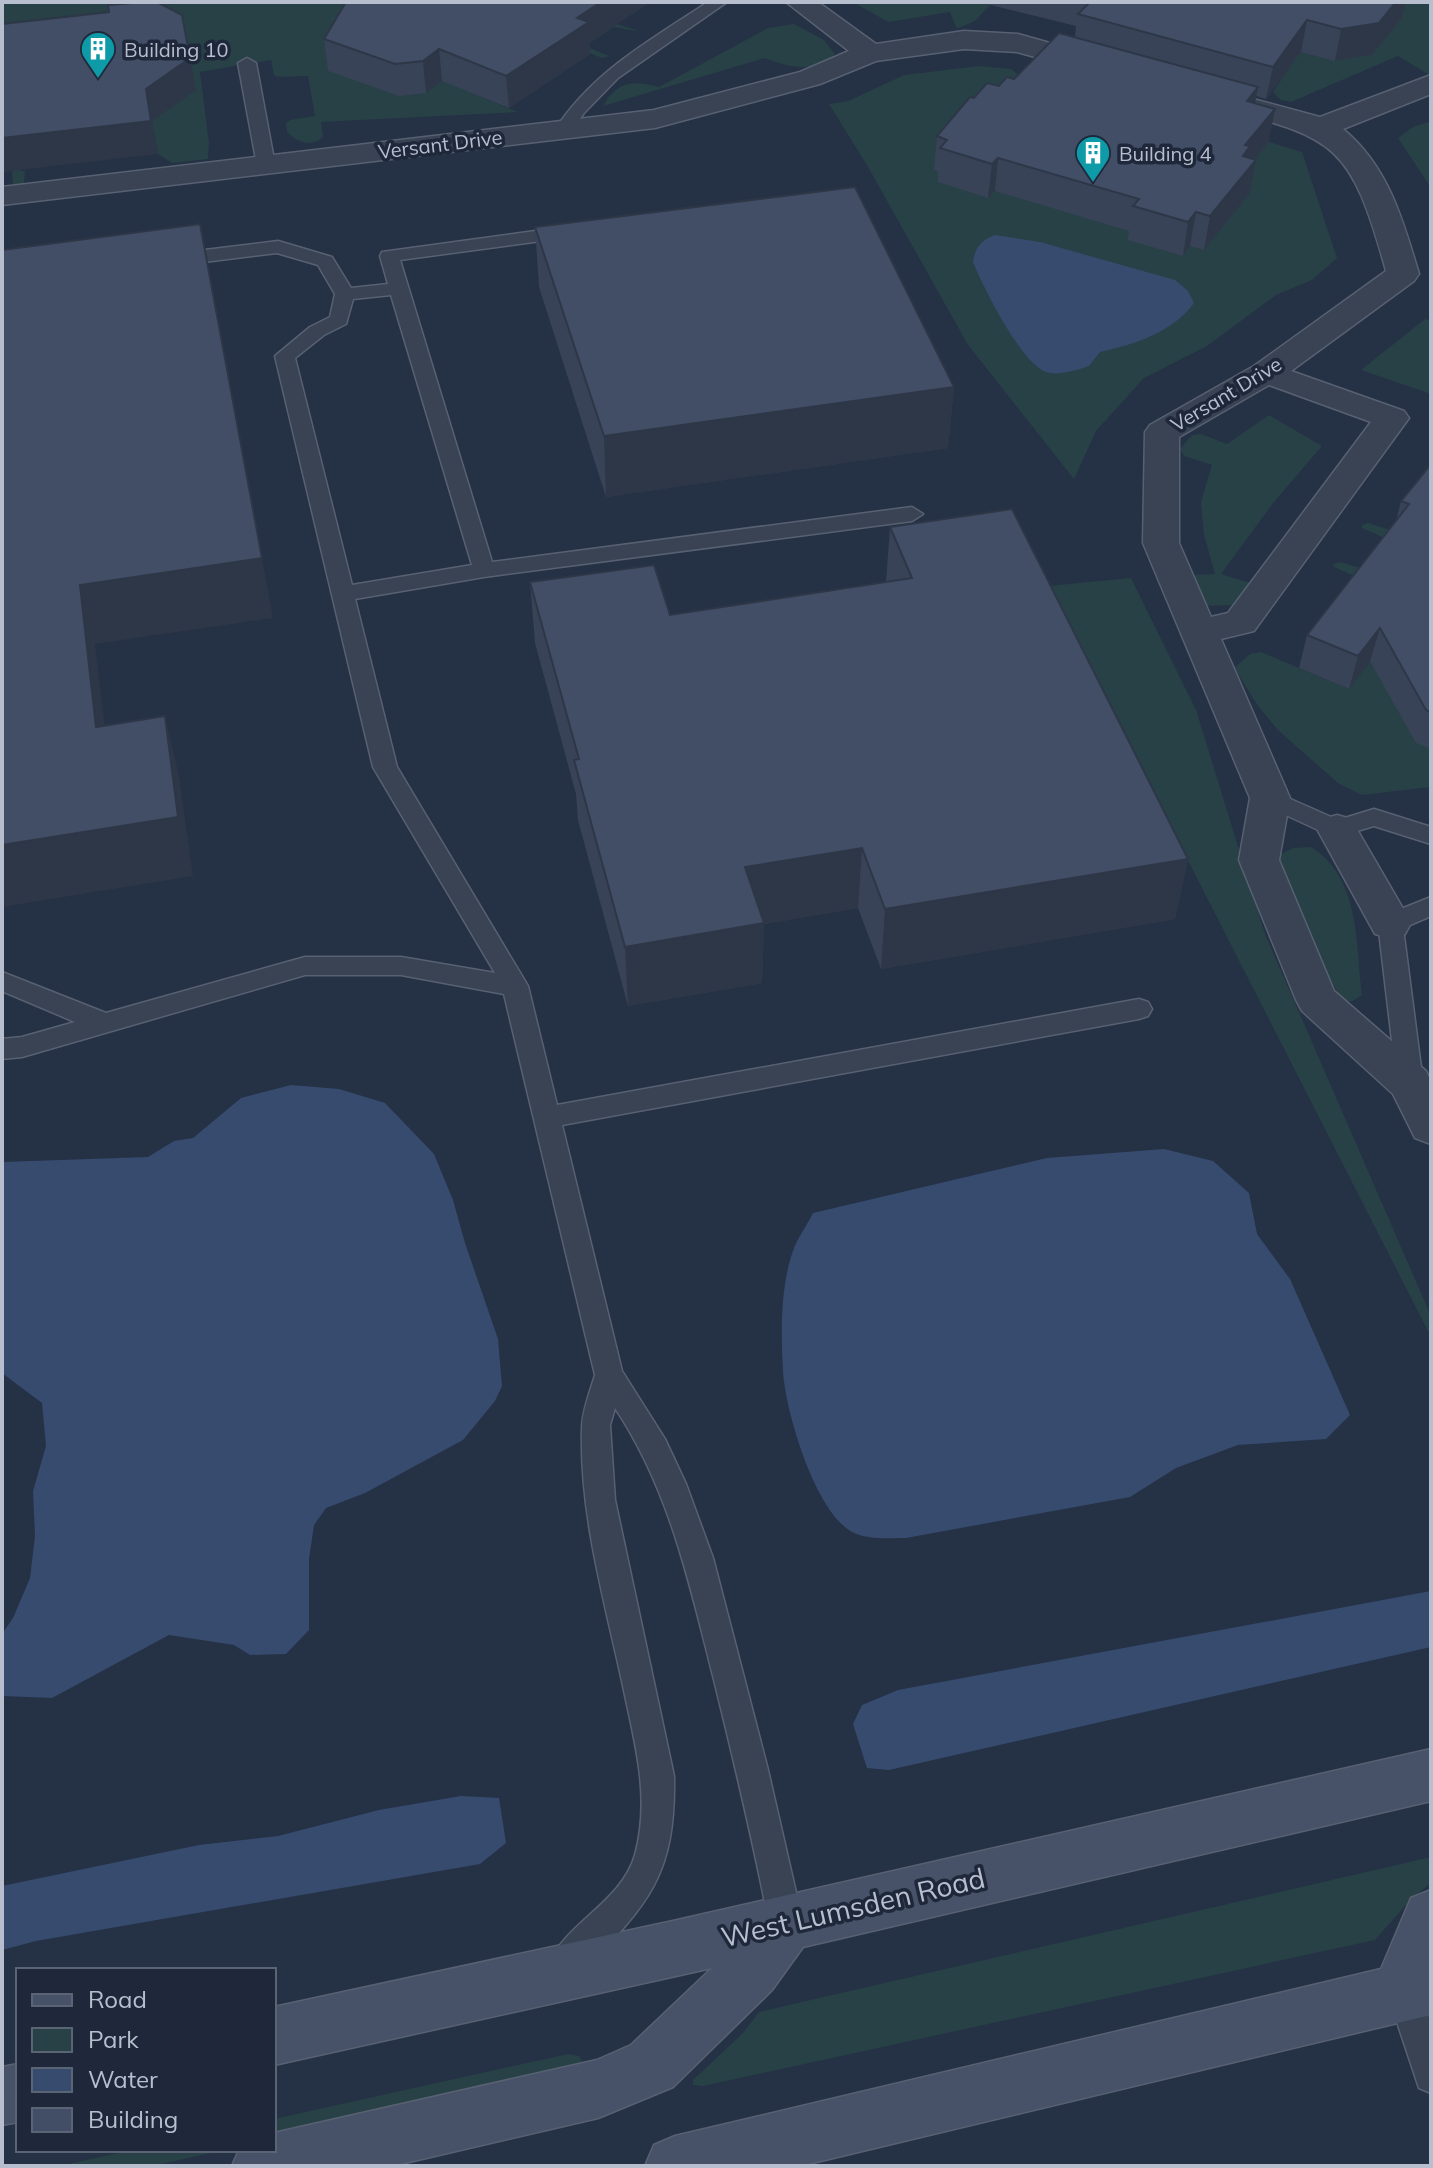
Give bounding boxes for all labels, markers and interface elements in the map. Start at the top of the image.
building icon: Building 10 [79,30,117,80]
place label: Building 10 [124,37,228,62]
street label: Versant Drive [376,124,504,164]
building icon: Building 4 [1074,134,1112,184]
place label: Building 4 [1119,141,1211,166]
street label: Versant Drive [1166,351,1286,437]
street label: West Lumsden Road [718,1860,988,1954]
legend [16,1968,276,2152]
text: Road [88,1984,147,2014]
text: Park [88,2024,139,2054]
text: Water [88,2064,158,2094]
text: Building [88,2104,178,2134]

